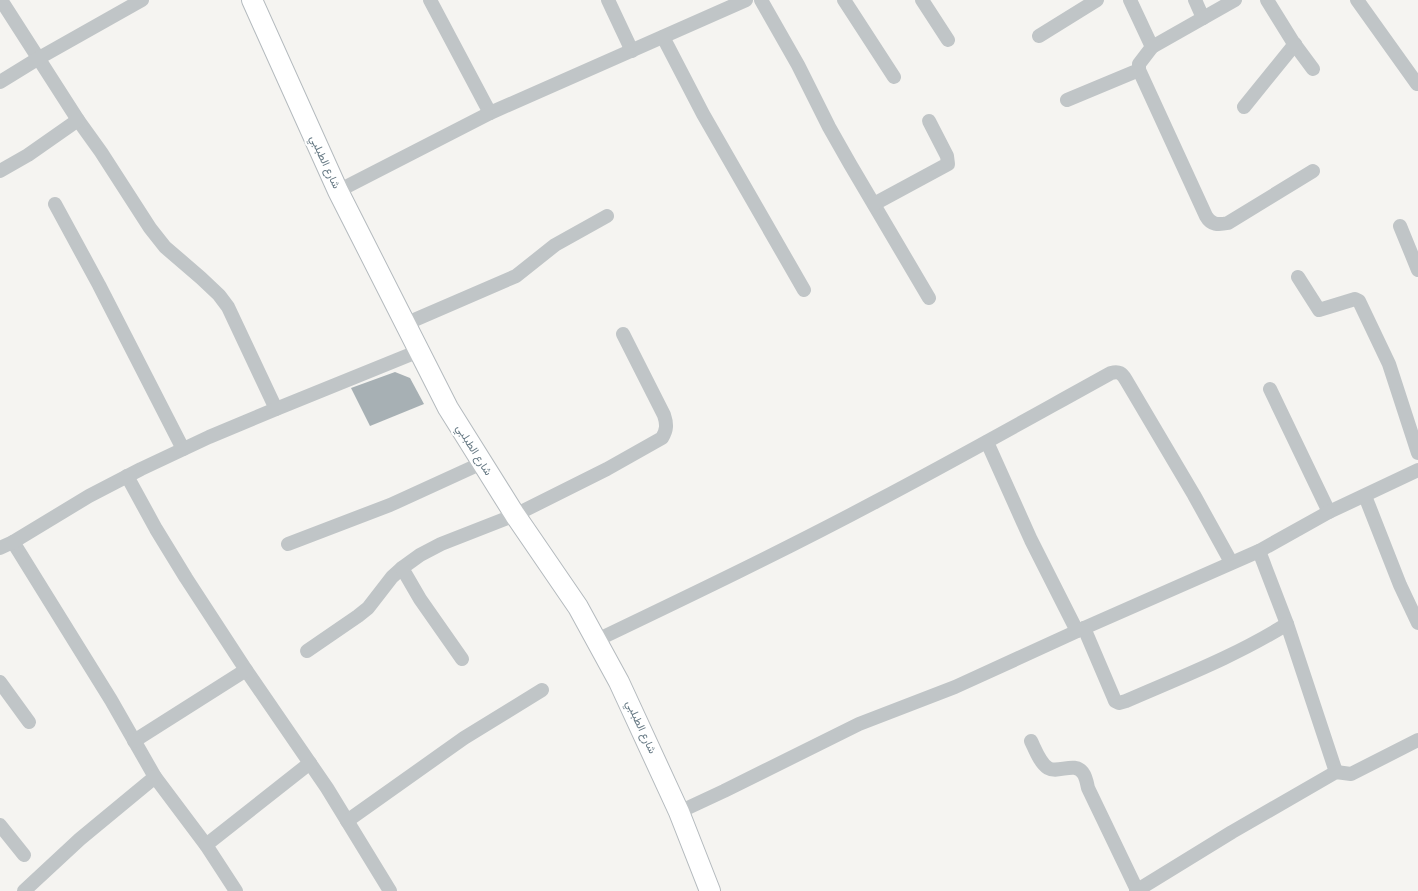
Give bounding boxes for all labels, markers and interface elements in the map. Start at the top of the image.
street label: شارع الطبلبي [304,133,344,192]
street label: شارع الطبلبي [451,422,496,480]
street label: شارع الطبلبي [620,698,660,757]

